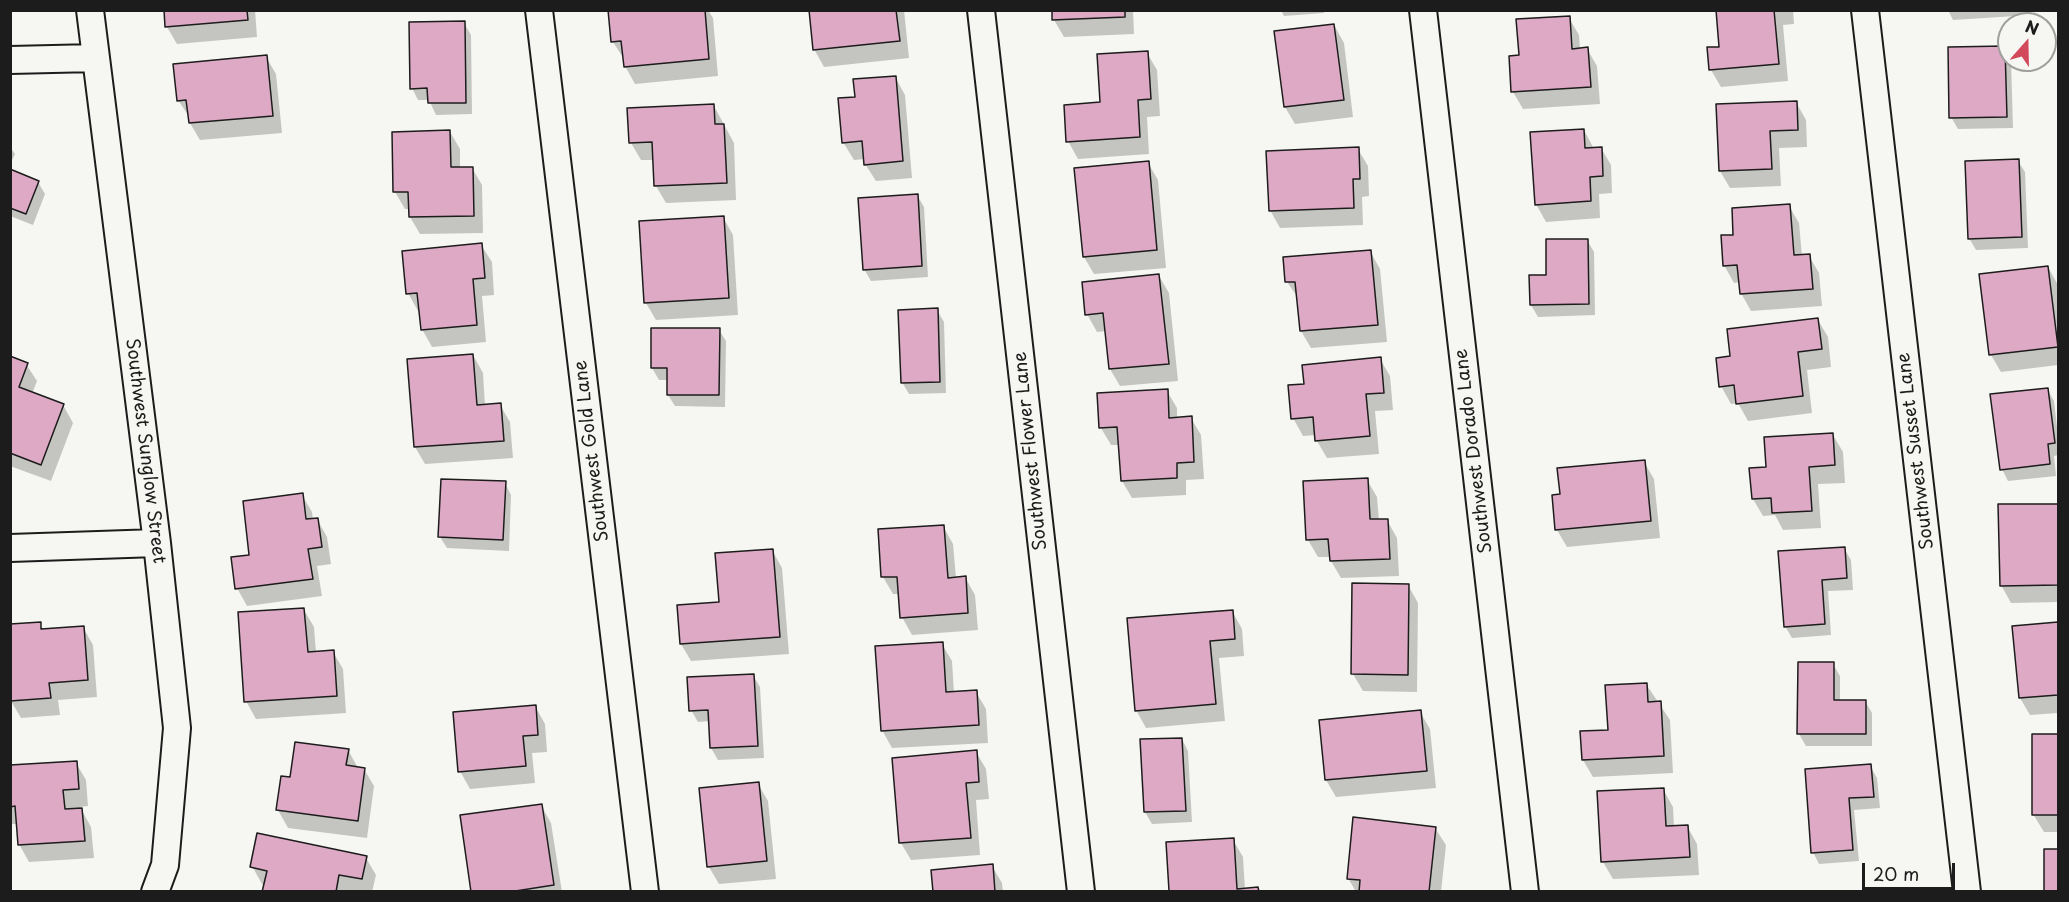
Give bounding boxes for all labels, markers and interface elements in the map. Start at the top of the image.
north arrow [1997,12,2057,72]
text: N [2022,14,2043,40]
street label: Southwest Sunglow Street [120,337,170,565]
street label: Southwest Dorado Lane [1451,348,1497,554]
street label: Southwest Flower Lane [1010,351,1052,551]
street label: Southwest Susset Lane [1893,351,1939,551]
street label: Southwest Gold Lane [570,359,614,543]
scale bar [1865,851,1958,889]
text: 20 m [1873,860,1919,887]

